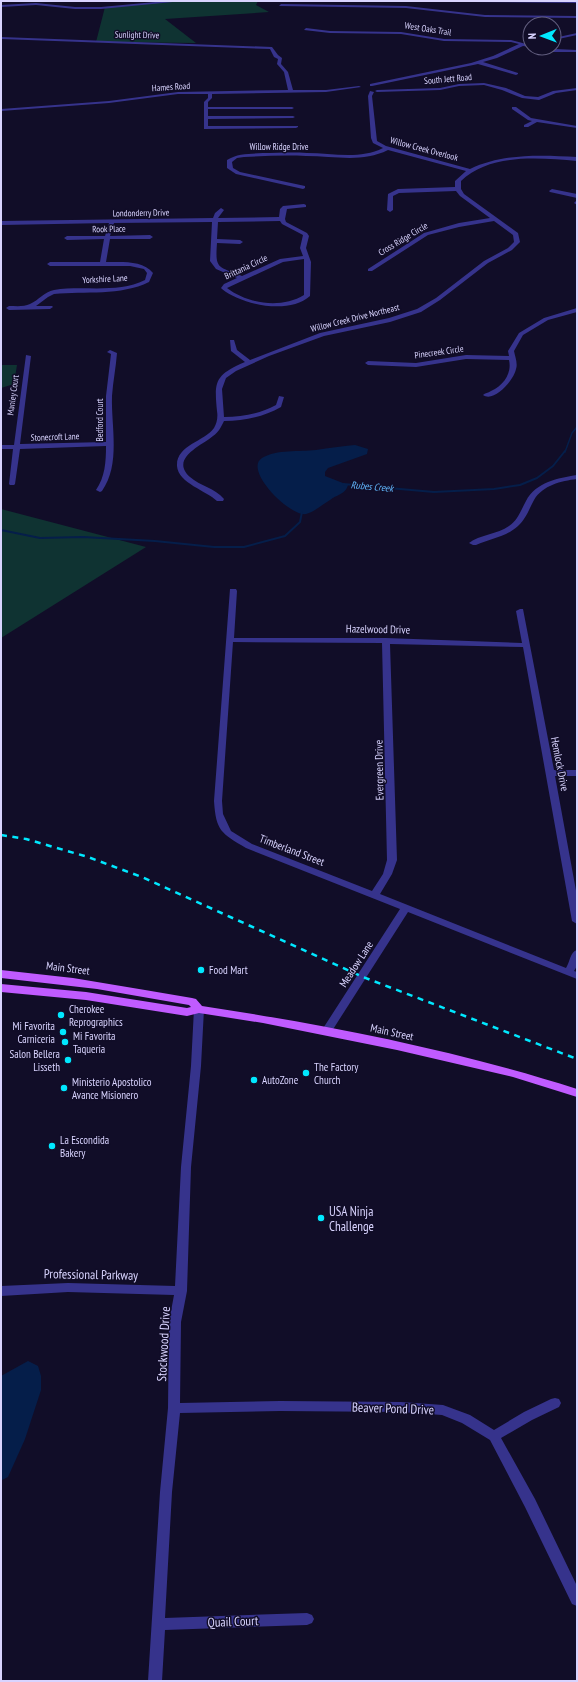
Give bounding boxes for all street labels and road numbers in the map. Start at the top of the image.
street label: West Oaks Trail [404,19,453,38]
street label: Sunlight Drive [115,29,160,40]
street label: South Jett Road [424,71,472,86]
street label: Hames Road [151,80,191,93]
street label: Willow Creek Overlook [389,134,460,163]
street label: Willow Ridge Drive [249,141,309,152]
street label: Londonderry Drive [112,207,170,218]
street label: Cross Ridge Circle [376,219,430,258]
street label: Rook Place [92,223,126,234]
street label: Brittania Circle [223,252,269,281]
street label: Yorkshire Lane [82,272,128,285]
street label: Willow Creek Drive Northeast [309,301,401,334]
street label: Pinecreek Circle [414,343,464,360]
street label: Manley Court [4,373,21,416]
street label: Bedford Court [94,398,105,442]
street label: Stonecroft Lane [30,430,80,443]
street label: Hazelwood Drive [346,621,411,637]
street label: Hemlock Drive [548,736,572,793]
street label: Evergreen Drive [371,739,387,800]
street label: Timberland Street [258,831,326,869]
street label: Meadow Lane [336,938,376,990]
street label: Main Street [45,958,91,978]
street label: Main Street [369,1021,415,1043]
street label: Professional Parkway [44,1265,138,1284]
street label: Stockwood Drive [153,1306,174,1382]
street label: Beaver Pond Drive [352,1399,434,1418]
street label: Quail Court [207,1612,259,1631]

